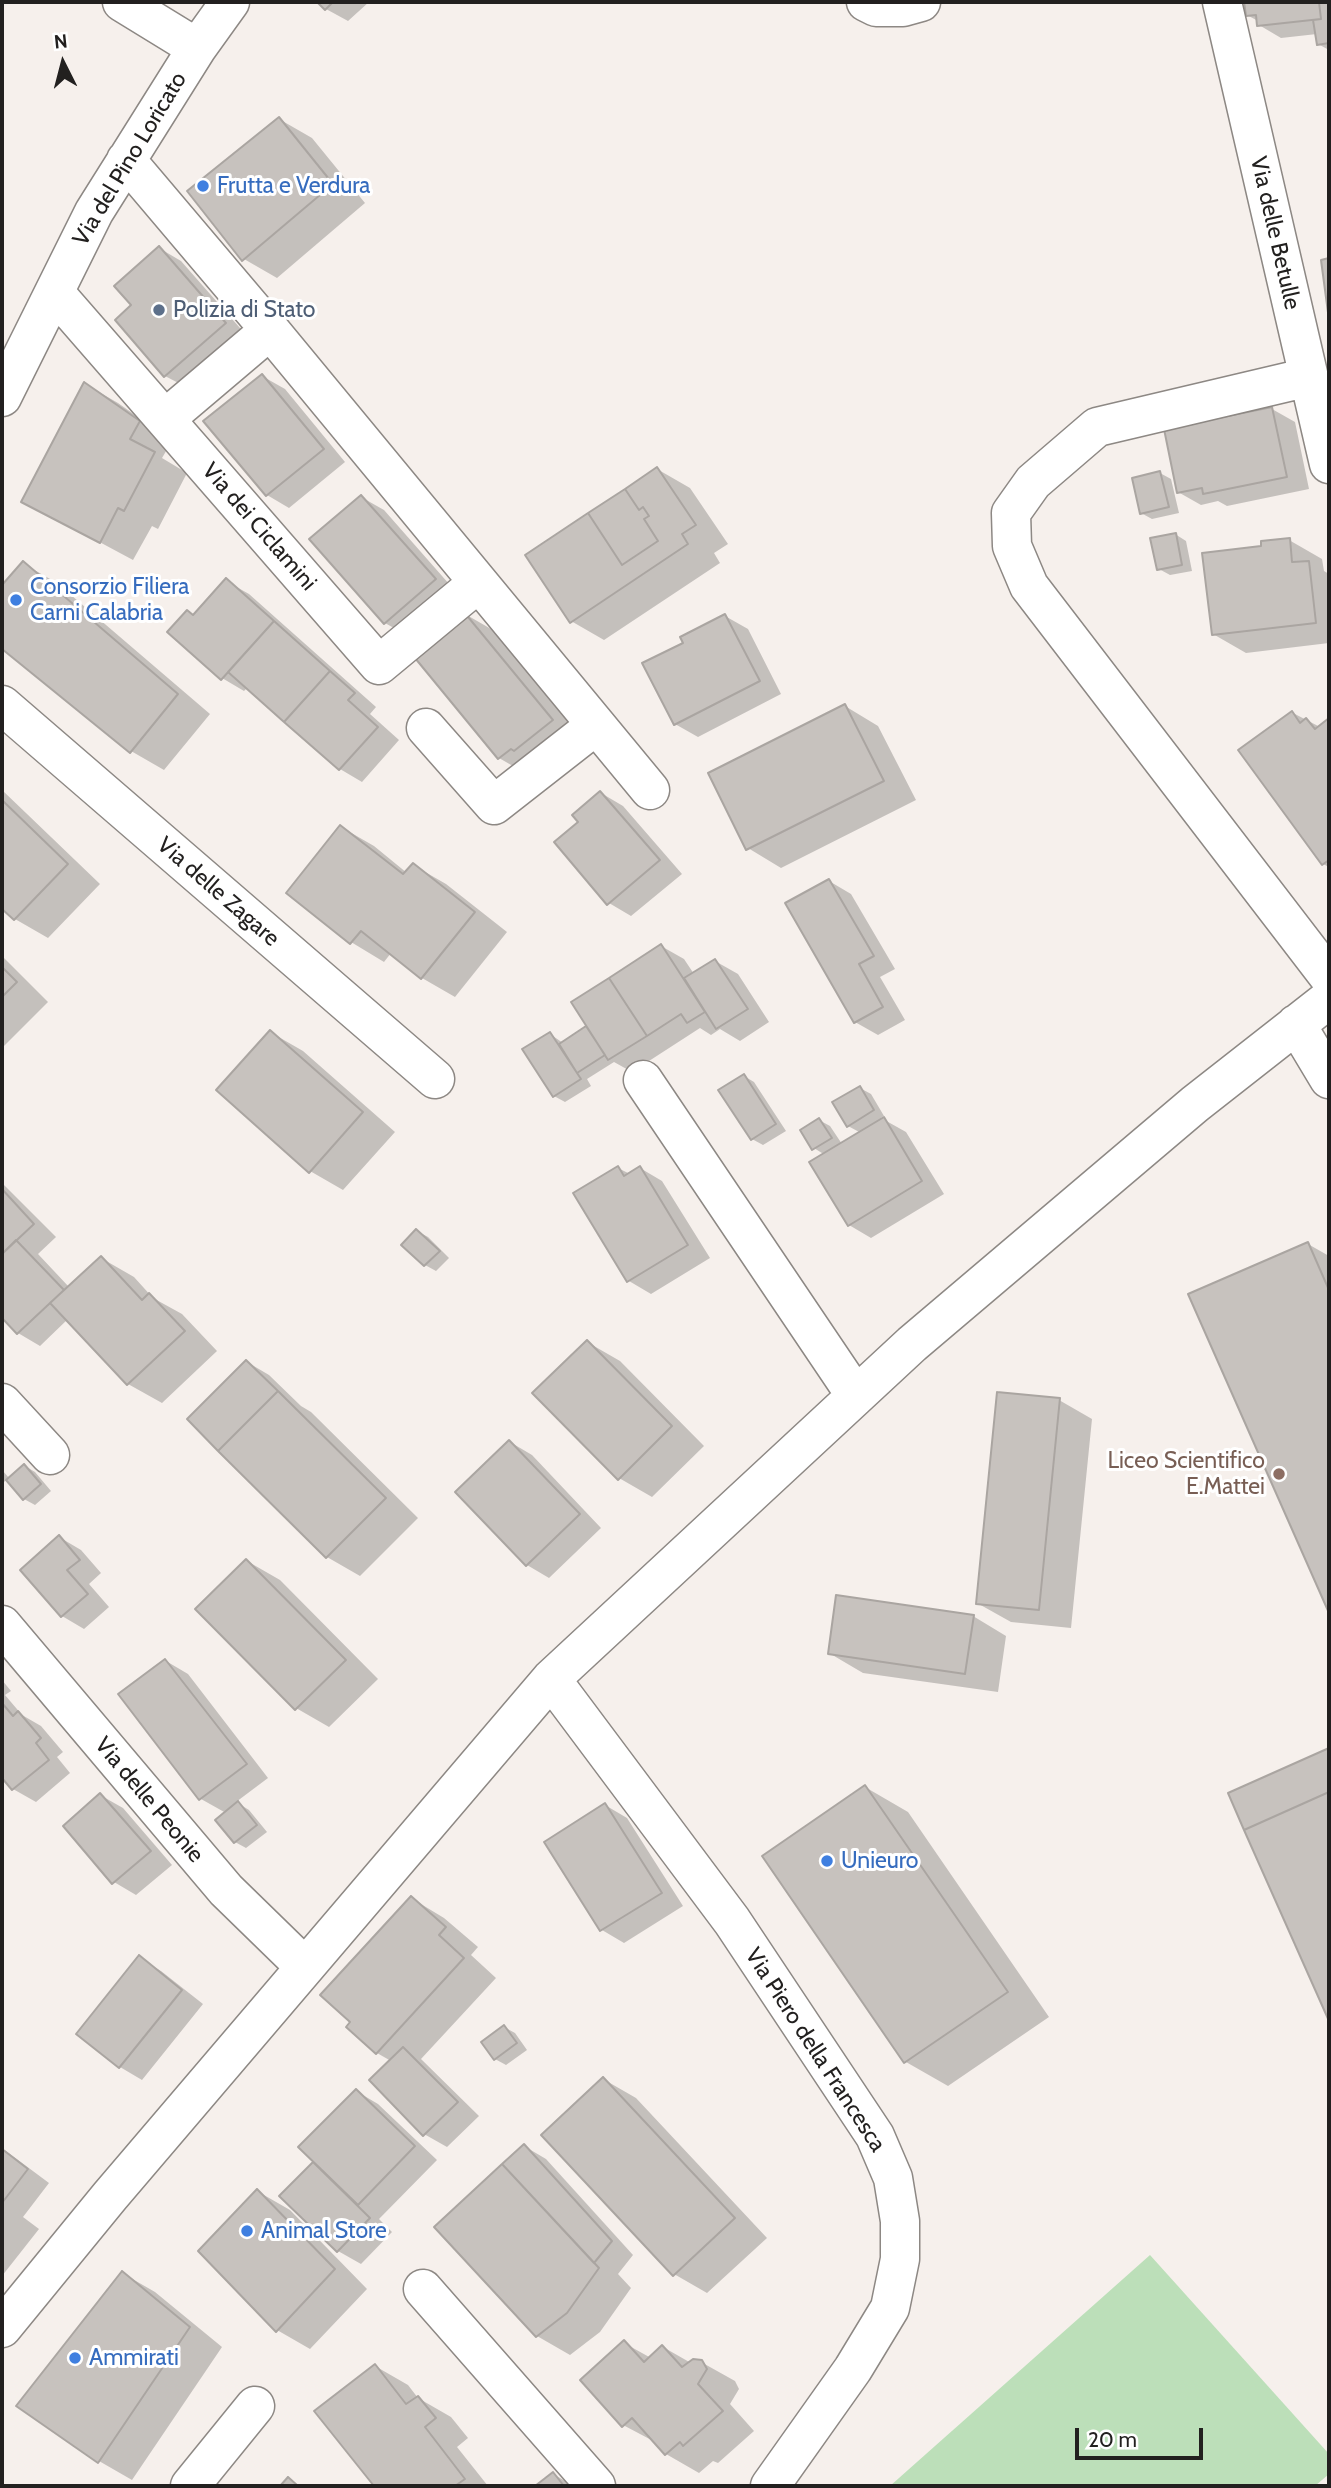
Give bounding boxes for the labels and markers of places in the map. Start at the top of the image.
place label: Frutta e Verdura [217,172,370,200]
marker: Frutta e Verdura [195,178,211,194]
place label: Polizia di Stato [173,296,316,324]
marker: Polizia di Stato [151,302,167,318]
place label: Consorzio Filiera Carni Calabria [30,573,189,627]
marker: Consorzio Filiera Carni Calabria [8,592,24,608]
place label: Liceo Scientifico E.Mattei [1107,1447,1265,1501]
marker: Liceo Scientifico E.Mattei [1271,1466,1287,1482]
place label: Unieuro [841,1847,918,1875]
marker: Unieuro [819,1853,835,1869]
place label: Animal Store [261,2217,387,2245]
marker: Animal Store [239,2223,255,2239]
place label: Ammirati [89,2344,179,2372]
marker: Ammirati [67,2350,83,2366]

